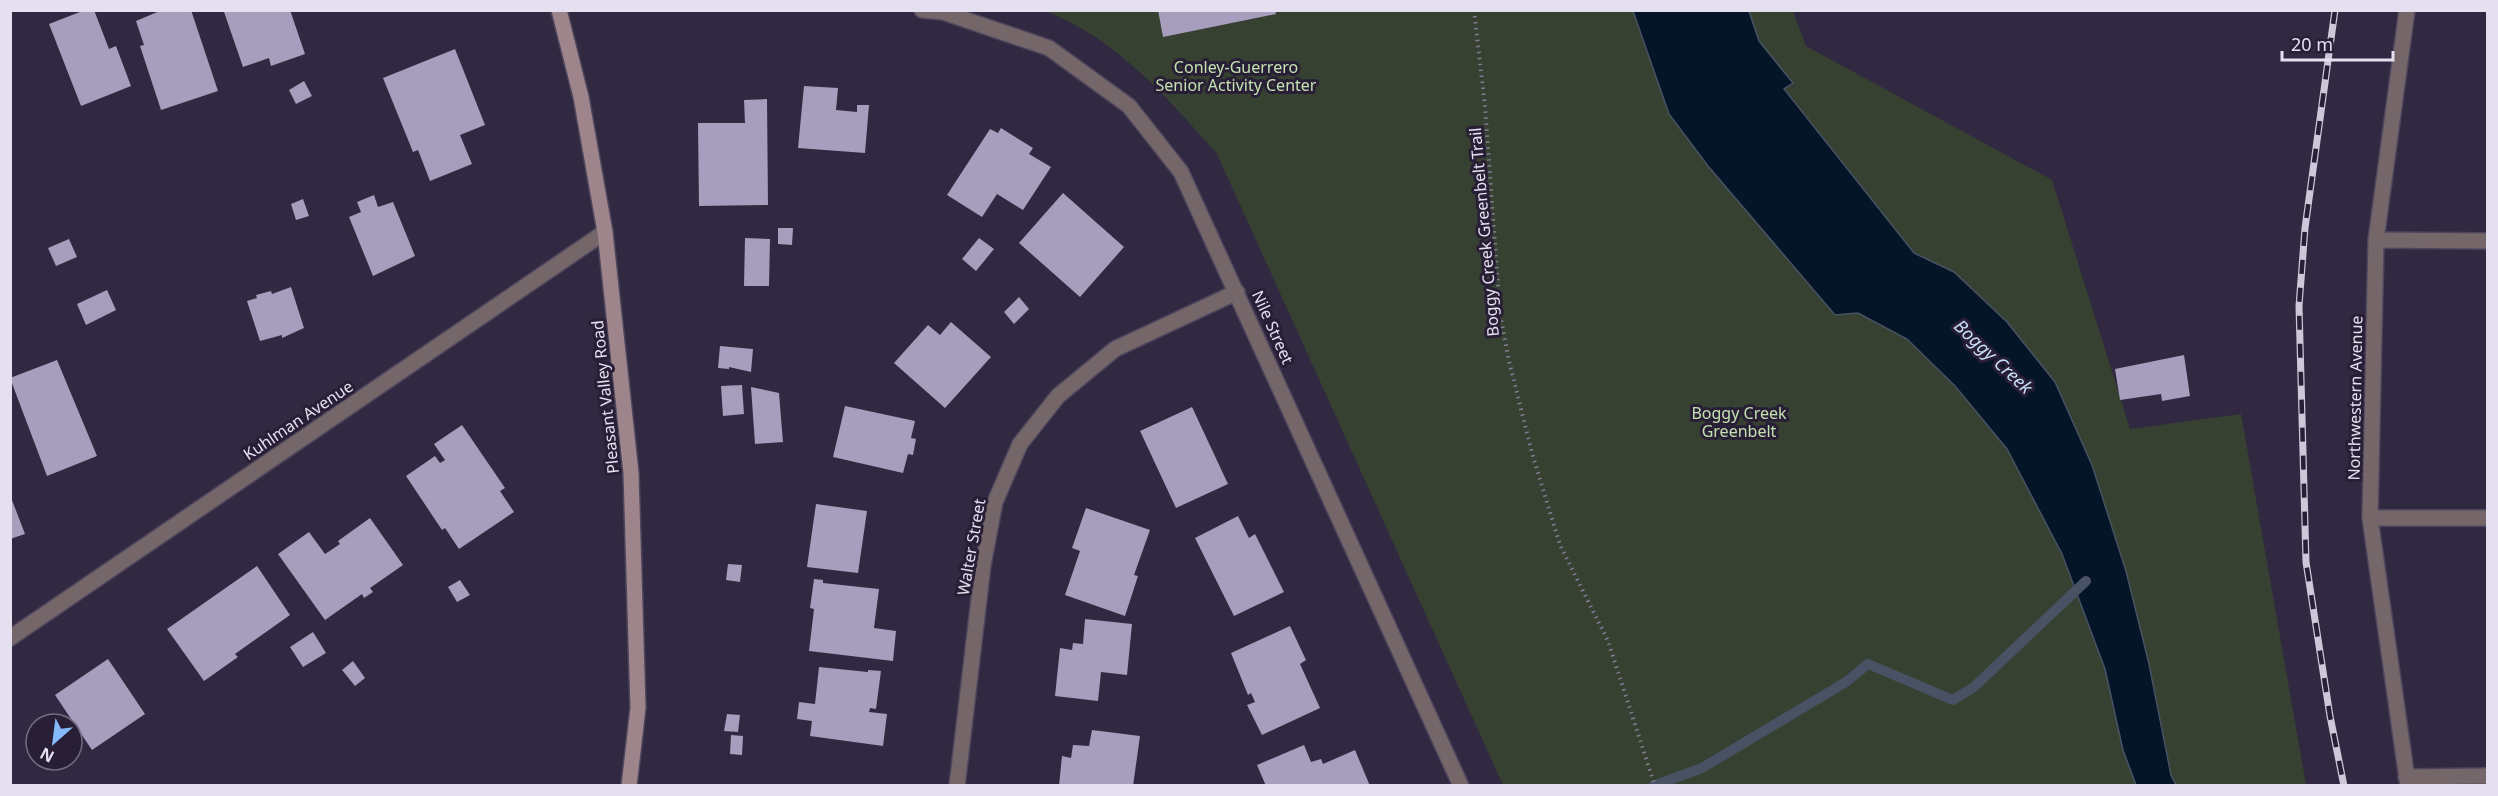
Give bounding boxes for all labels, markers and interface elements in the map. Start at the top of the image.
scale bar [2282,24,2393,62]
text: 20 m [2291,32,2333,56]
park label: Conley-Guerrero Senior Activity Center [1156,56,1317,96]
street label: Boggy Creek Greenbelt Trail [1464,127,1504,337]
street label: Nile Street [1247,287,1299,367]
water label: Boggy Creek [1949,314,2039,400]
street label: Northwestern Avenue [2343,315,2367,481]
street label: Pleasant Valley Road [586,319,624,475]
street label: Kuhlman Avenue [239,375,357,465]
park label: Boggy Creek Greenbelt [1691,402,1787,442]
street label: Walter Street [952,497,990,597]
north arrow [24,712,84,772]
text: N [36,742,58,768]

